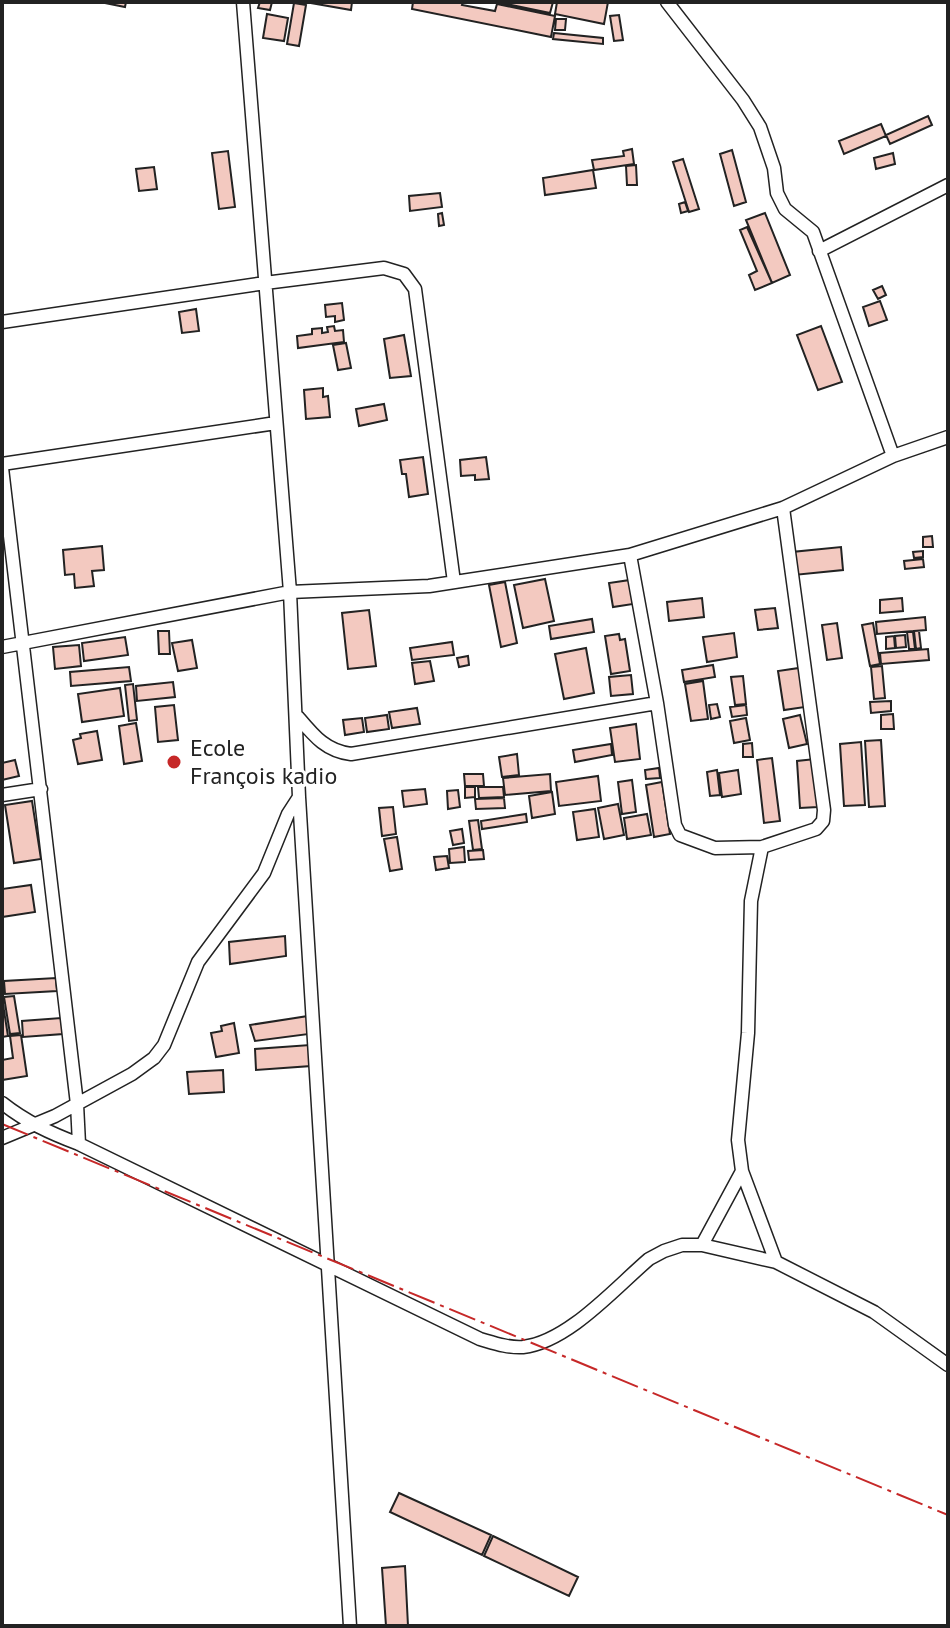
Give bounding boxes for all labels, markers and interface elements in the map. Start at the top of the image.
place label: Ecole François kadio [190,732,337,791]
marker: Ecole François kadio [165,753,183,771]

